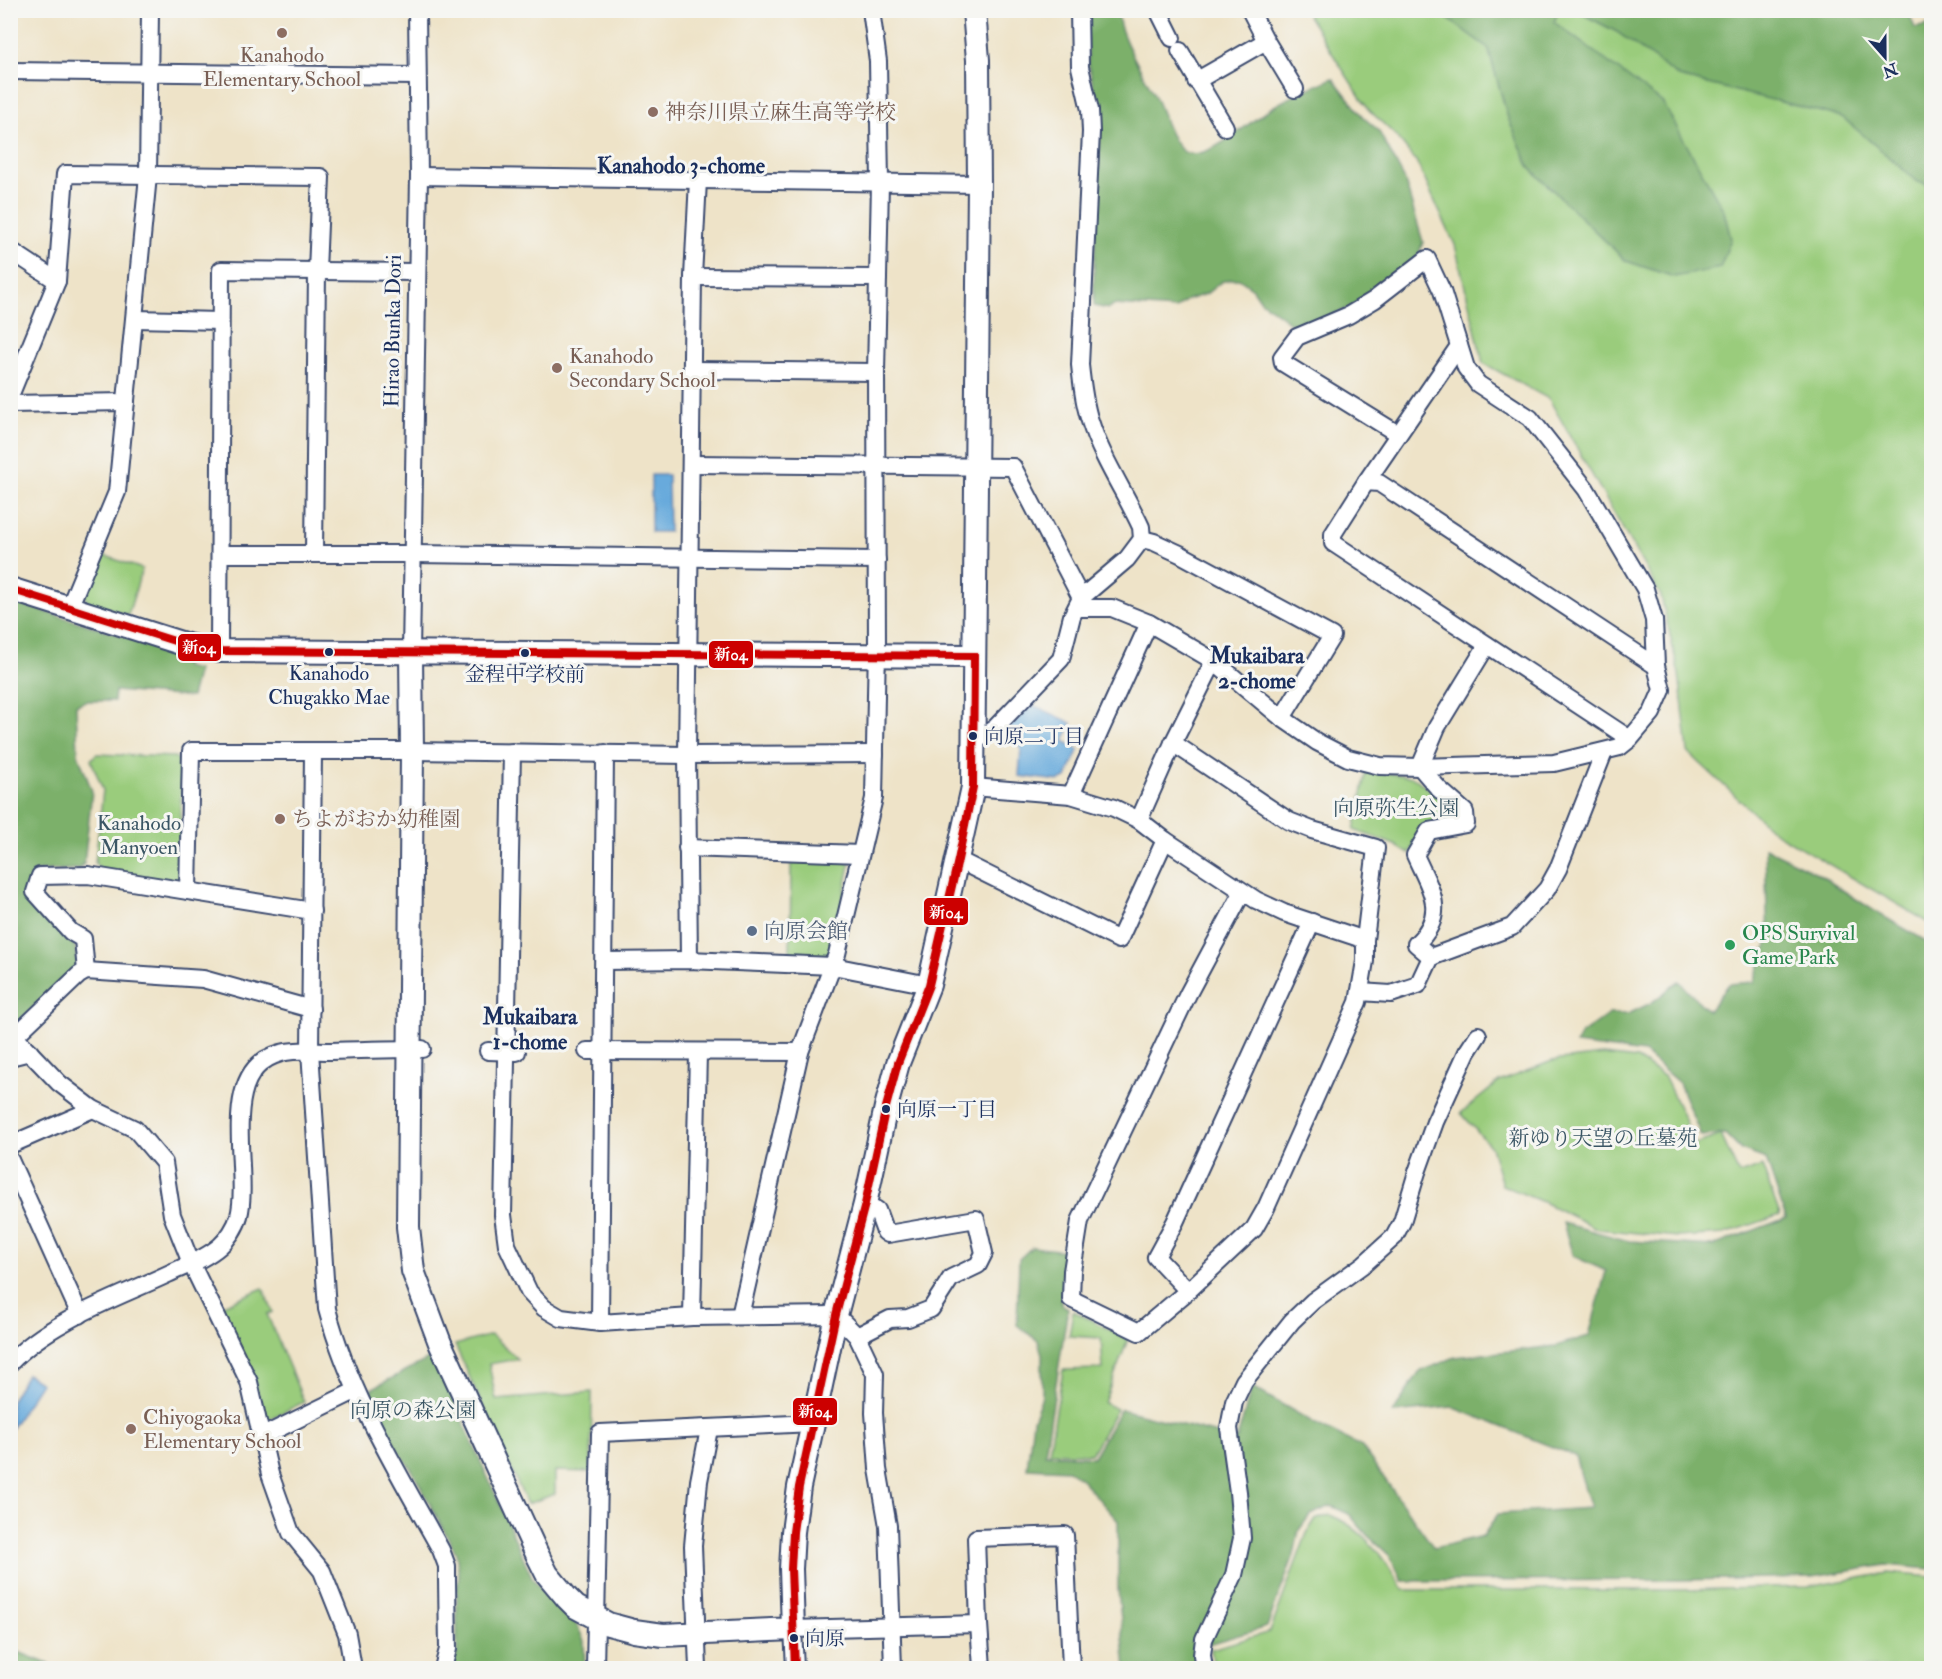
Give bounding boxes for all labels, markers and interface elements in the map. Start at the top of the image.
marker: Kanahodo Elementary School [275,26,289,40]
north arrow [1855,27,1915,87]
place label: Kanahodo Elementary School [203,42,362,93]
text: N [1879,58,1901,82]
place label: 神奈川県立麻生高等学校 [665,99,896,126]
marker: 神奈川県立麻生高等学校 [646,105,660,119]
district label: Kanahodo 3-chome [597,152,766,180]
street label: Hirao Bunka Dori [378,254,408,408]
place label: Kanahodo Secondary School [569,343,716,394]
marker: Kanahodo Secondary School [550,361,564,375]
line badge: 新04 [177,633,222,662]
text: 新04 [182,638,217,658]
line badge: 新04 [708,640,754,669]
district label: Mukaibara 2-chome [1209,642,1305,695]
text: 新04 [714,645,749,665]
marker: Kanahodo Chugakko Mae [323,646,335,658]
marker: 金程中学校前 [519,647,531,659]
place label: Kanahodo Chugakko Mae [268,661,390,710]
place label: 金程中学校前 [465,662,585,687]
place label: 向原二丁目 [984,724,1084,749]
marker: 向原二丁目 [967,730,979,742]
park label: 向原弥生公園 [1333,795,1459,822]
place label: ちよがおか幼稚園 [292,806,460,833]
park label: Kanahodo Manyoen [97,810,181,861]
marker: ちよがおか幼稚園 [273,812,287,826]
line badge: 新04 [923,897,969,926]
text: 新04 [929,903,964,923]
place label: 向原会館 [764,918,848,945]
place label: OPS Survival Game Park [1742,920,1856,971]
marker: 向原会館 [745,924,759,938]
marker: OPS Survival Game Park [1723,938,1737,952]
district label: Mukaibara 1-chome [482,1003,578,1056]
place label: 向原一丁目 [897,1097,997,1122]
marker: 向原一丁目 [880,1103,892,1115]
park label: 新ゆり天望の丘墓苑 [1509,1125,1698,1152]
park label: 向原の森公園 [350,1397,476,1424]
line badge: 新04 [792,1397,838,1426]
text: 新04 [798,1402,833,1422]
place label: Chiyogaoka Elementary School [143,1404,302,1455]
marker: Chiyogaoka Elementary School [124,1422,138,1436]
place label: 向原 [805,1626,845,1651]
marker: 向原 [788,1632,800,1644]

